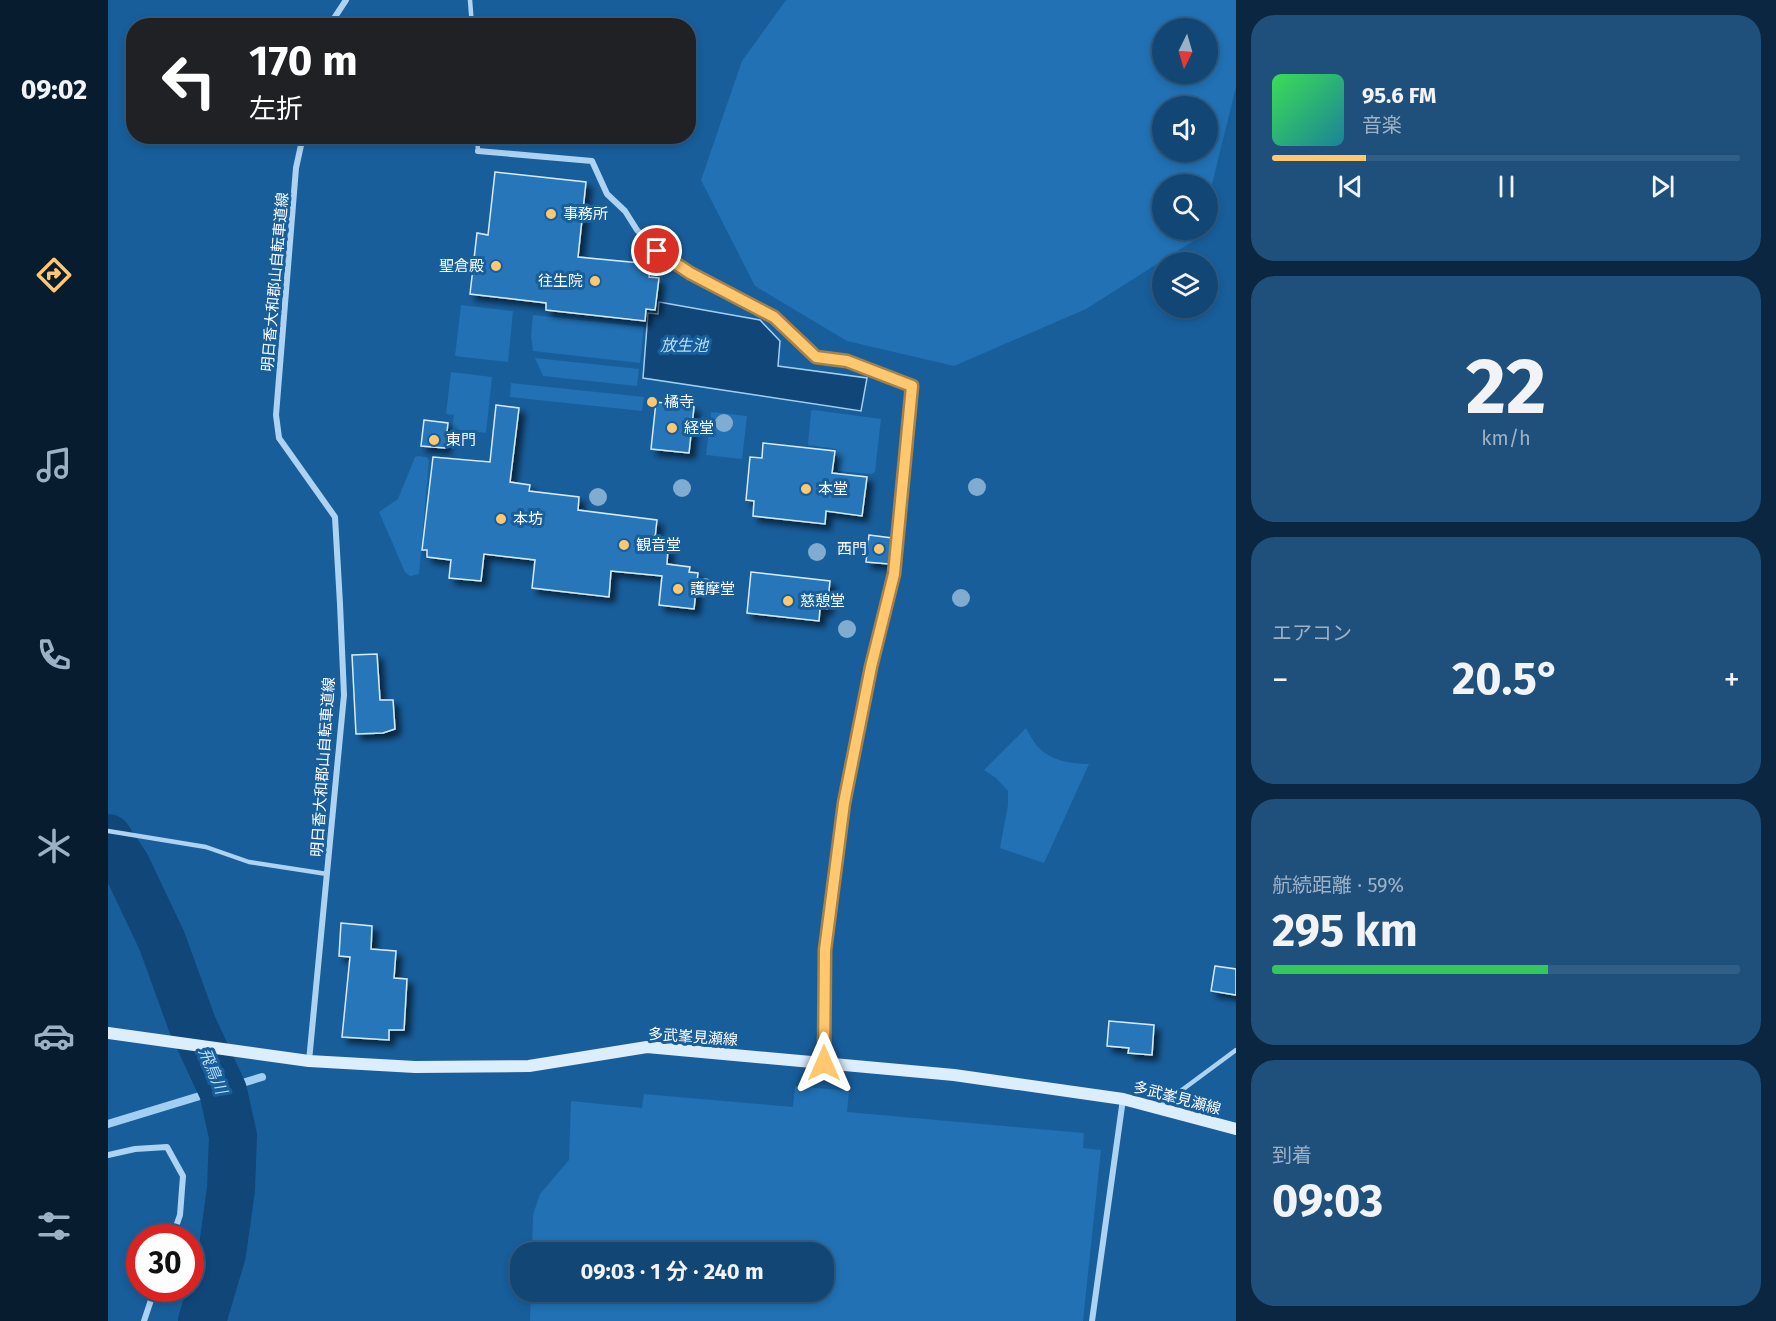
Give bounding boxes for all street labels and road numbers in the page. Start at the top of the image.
street label: 明日香大和郡山自転車道線 [258,192,292,372]
street label: 明日香大和郡山自転車道線 [308,677,338,857]
street label: 多武峯見瀬線 [647,1025,739,1049]
street label: 多武峯見瀬線 [1131,1078,1223,1118]

